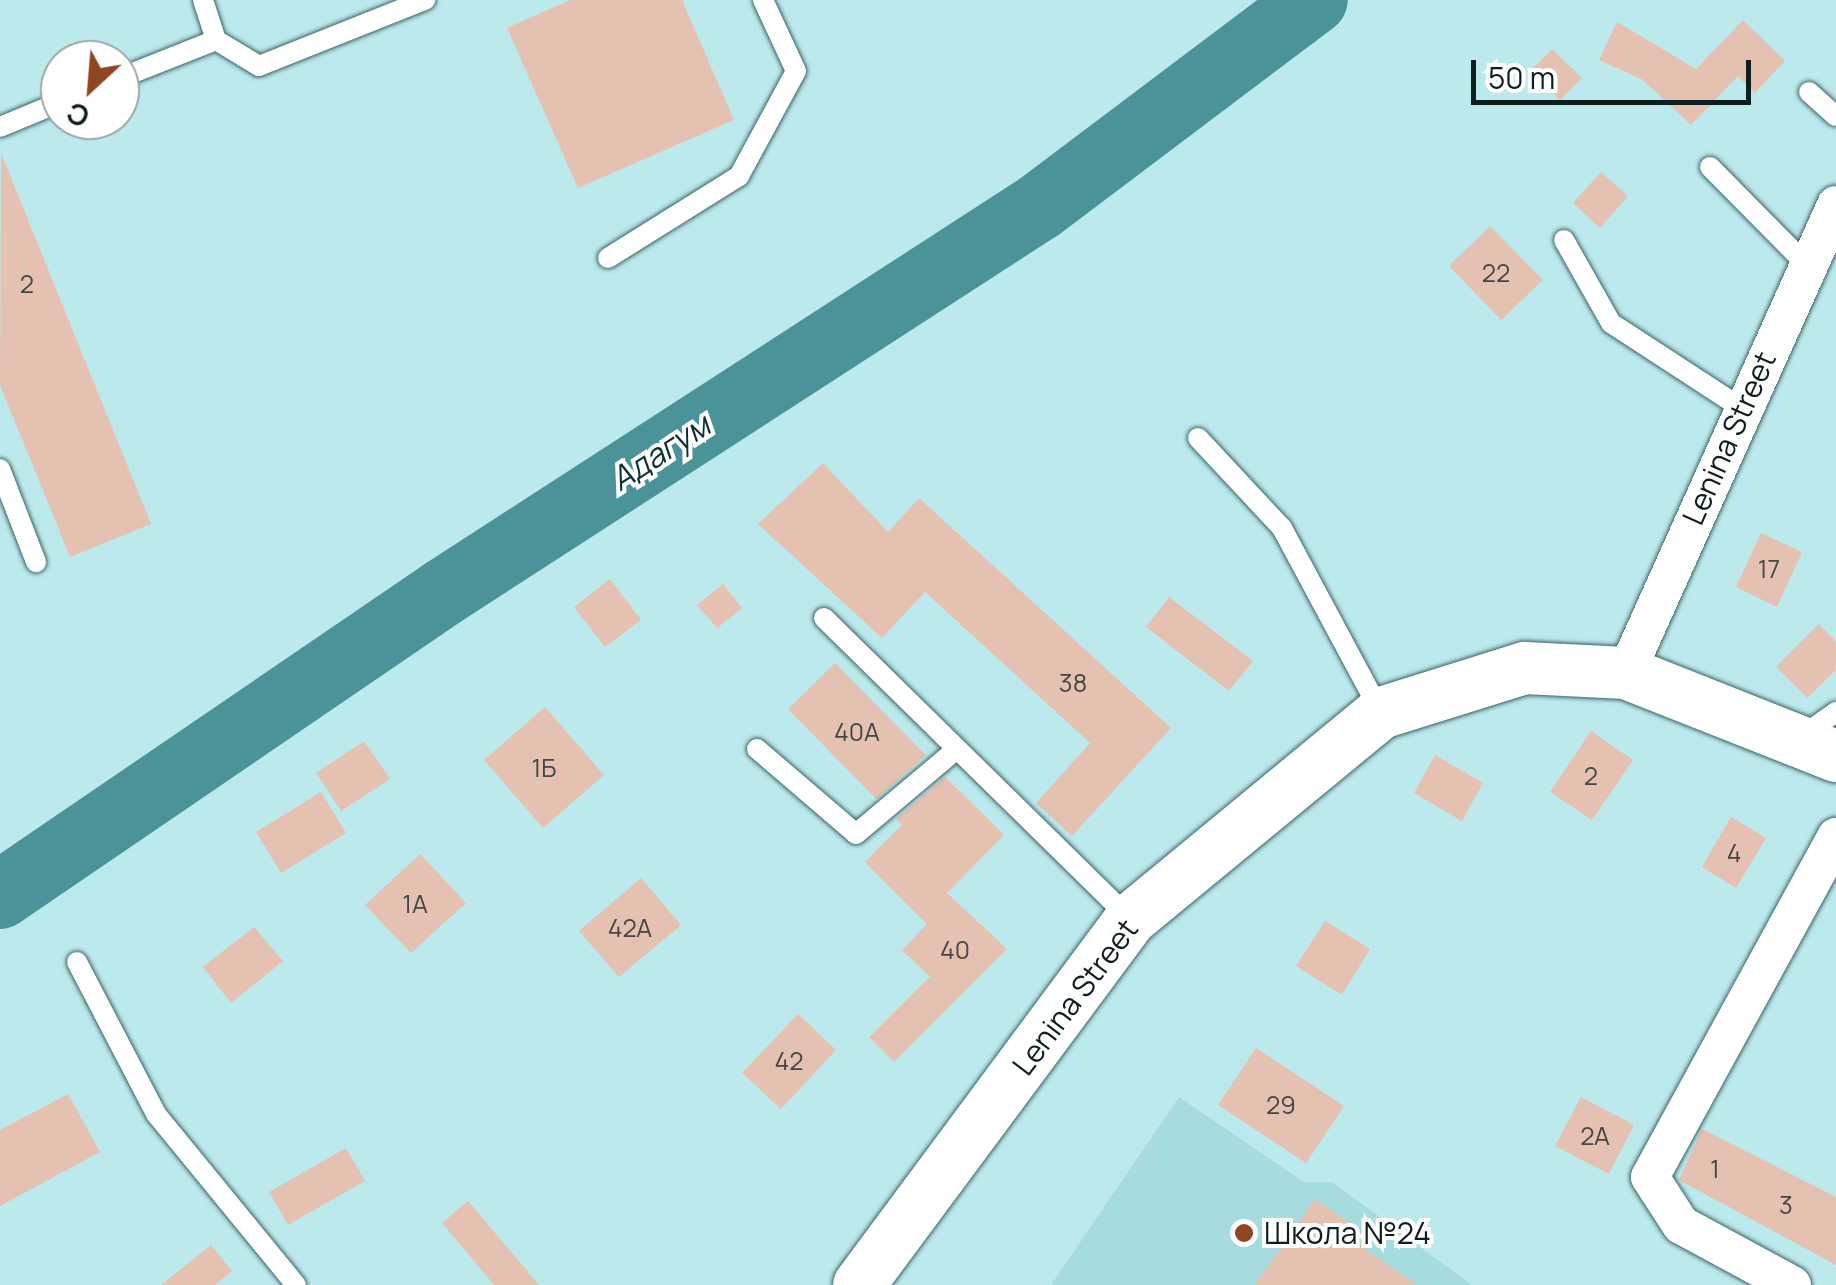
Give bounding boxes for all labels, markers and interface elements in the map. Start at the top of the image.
north arrow [40,40,140,140]
scale bar [1476,40,1756,102]
text: 50 m [1488,57,1555,98]
text: С [60,94,95,137]
house number: 22 [1482,258,1510,288]
house number: 2 [20,269,34,299]
street label: Lenina Street [1675,346,1783,530]
water label: Адагум [603,406,717,498]
house number: 17 [1758,554,1780,584]
house number: 38 [1059,668,1087,698]
house number: 40А [834,717,880,747]
house number: 1Б [532,753,556,783]
house number: 2 [1584,761,1598,791]
house number: 4 [1727,838,1741,868]
house number: 1А [402,889,428,919]
street label: Lenina Street [1005,912,1145,1082]
house number: 42А [608,913,652,943]
house number: 40 [940,935,970,965]
house number: 42 [775,1046,803,1076]
house number: 29 [1266,1090,1296,1120]
house number: 2А [1580,1121,1610,1151]
house number: 1 [1710,1154,1720,1184]
house number: 3 [1779,1190,1793,1220]
place label: Школа №24 [1264,1215,1431,1251]
marker: Школа №24 [1233,1222,1255,1244]

